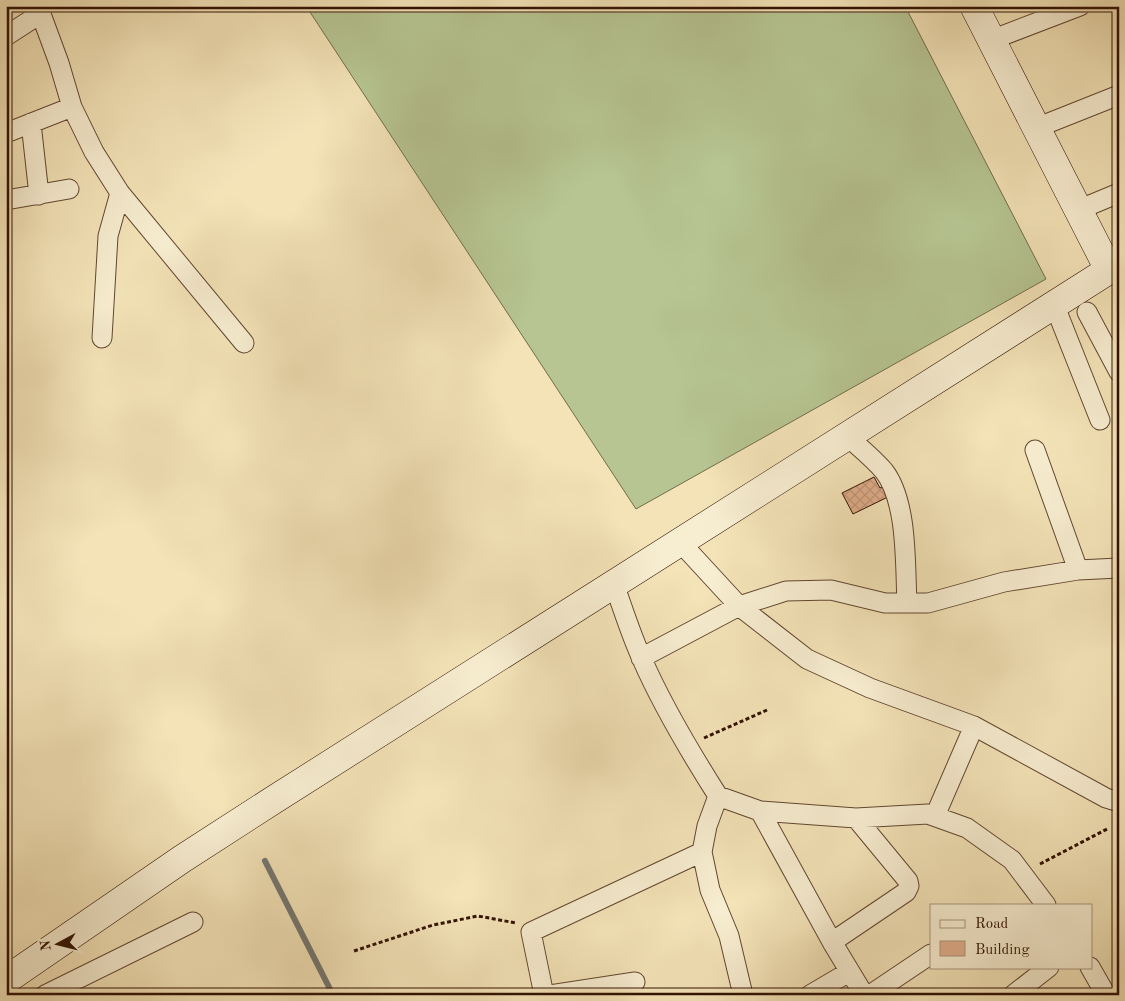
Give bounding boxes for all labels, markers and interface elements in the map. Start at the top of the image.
legend [930,904,1092,968]
text: Road [975,917,1009,932]
north arrow [32,918,82,968]
text: N [38,939,54,952]
text: Building [975,943,1030,958]

